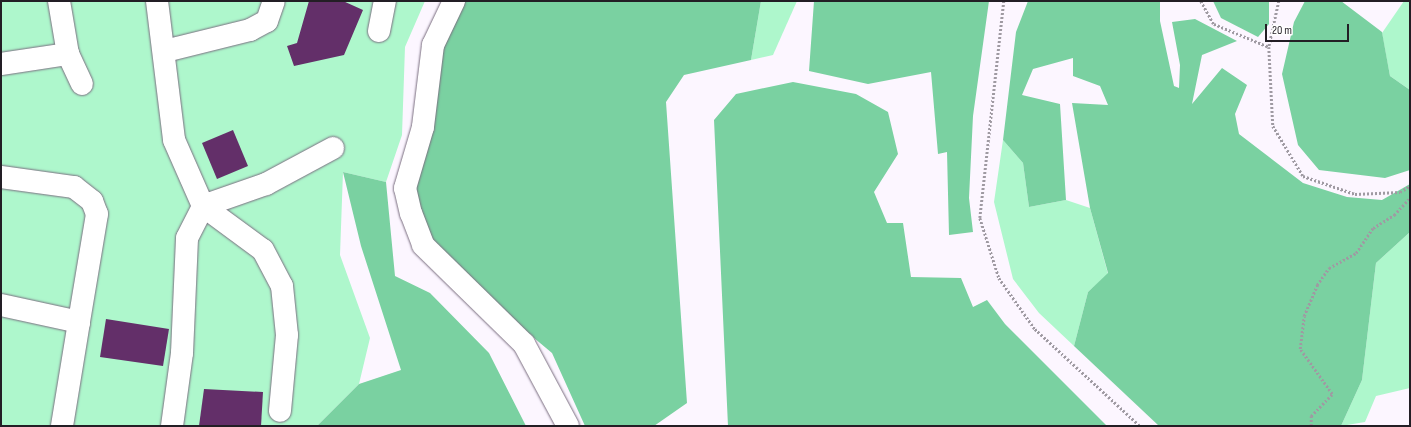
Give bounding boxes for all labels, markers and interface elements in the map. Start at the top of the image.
scale bar [1267,16,1351,42]
text: 20 m [1272,23,1292,38]

